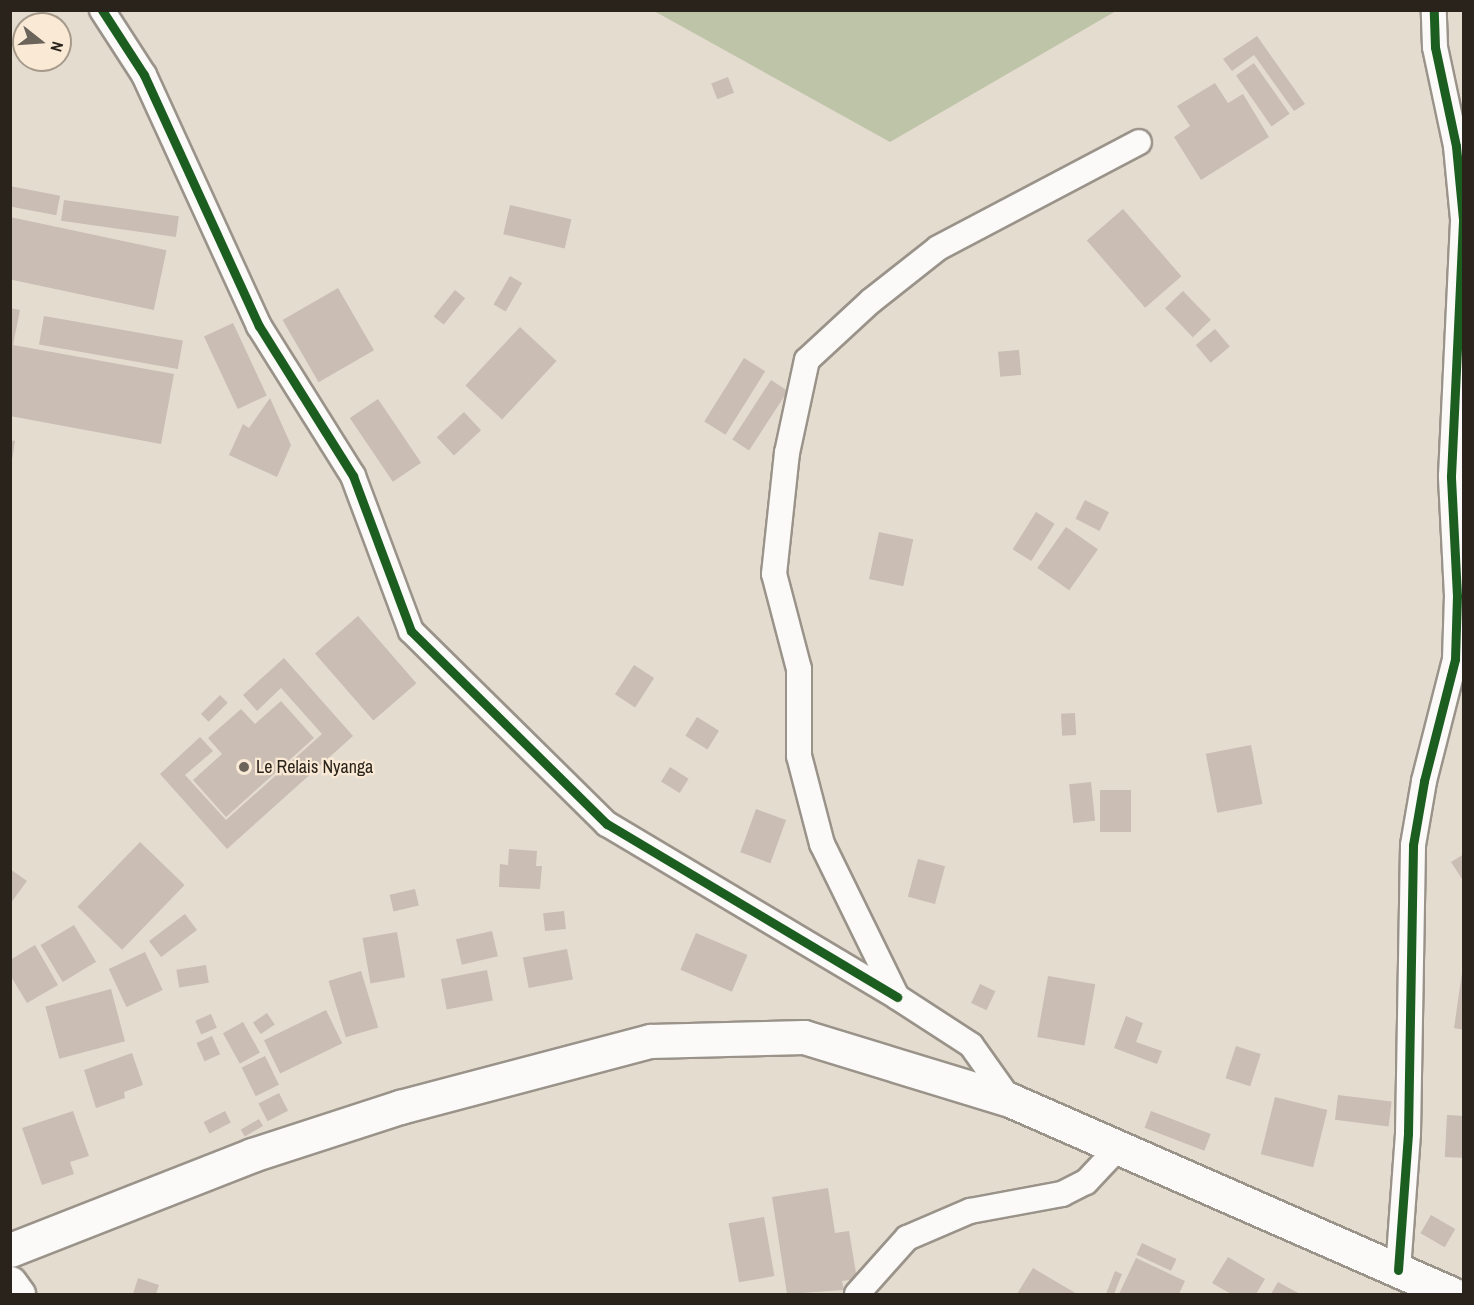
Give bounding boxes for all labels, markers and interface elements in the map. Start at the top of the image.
north arrow [12,12,72,72]
text: N [45,39,69,54]
place label: Le Relais Nyanga [256,756,373,778]
marker: Le Relais Nyanga [237,760,251,774]

